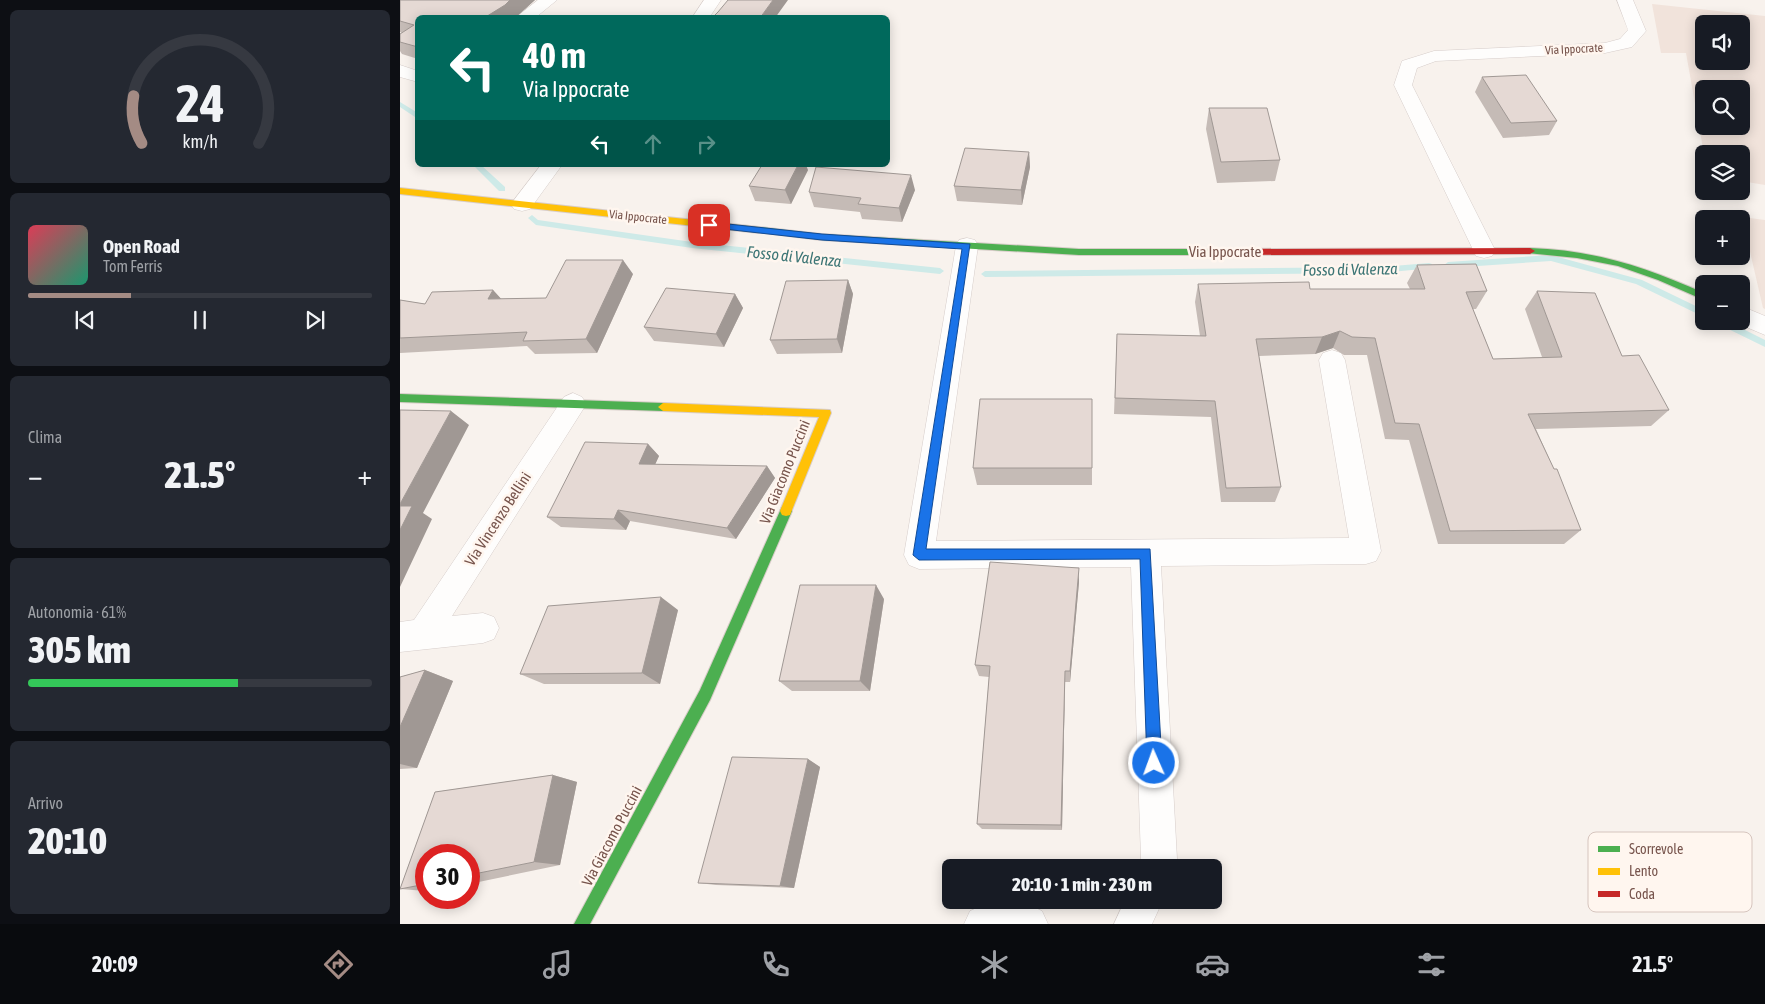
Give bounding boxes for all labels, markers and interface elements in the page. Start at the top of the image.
map controls [1695,15,1750,330]
button: sound [1695,15,1750,70]
icon: left [440,35,505,100]
text: 40 m [523,35,586,75]
street label: Via Ippocrate [1545,40,1603,58]
text: 24 [176,73,224,133]
text: Via Ippocrate [523,76,629,102]
button: search [1695,80,1750,135]
icon: left [586,130,614,158]
icon: ahead [639,130,667,158]
icon: right [692,130,720,158]
text: km/h [182,131,218,152]
button: layers [1695,145,1750,200]
pin [688,204,730,246]
street label: Via Ippocrate [608,207,668,227]
button: + [1695,210,1750,265]
icon: arrive [695,211,723,239]
text: Open Road [103,235,180,257]
water label: Fosso di Valenza [746,242,843,270]
street label: Via Ippocrate [1189,243,1261,260]
text: Tom Ferris [103,257,162,275]
water label: Fosso di Valenza [1302,259,1398,279]
button: − [1695,275,1750,330]
icon: previous [71,306,99,334]
icon: pause [186,306,214,334]
icon: next [301,306,329,334]
street label: Via Giacomo Puccini [756,417,813,526]
text: Clima [28,428,62,446]
text: 21.5° [165,453,235,496]
text: − [28,459,43,491]
text: + [357,459,372,491]
street label: Via Vincenzo Bellini [461,469,534,569]
text: Autonomia · 61% [28,603,126,621]
text: 305 km [28,628,131,671]
position arrow [1127,736,1179,788]
street label: Via Giacomo Puccini [578,783,645,889]
text: Arrivo [28,794,63,812]
text: 20:10 [28,819,107,862]
legend [1588,832,1752,912]
text: Scorrevole [1629,841,1683,857]
speed limit sign: 30 [415,844,480,909]
text: Lento [1629,863,1658,879]
text: 20:10 · 1 min · 230 m [1012,873,1152,895]
text: Coda [1629,886,1655,902]
icon: directions [321,947,356,982]
icon: music [540,947,575,982]
icon: phone [758,947,793,982]
icon: climate [977,947,1012,982]
icon: car [1195,947,1230,982]
icon: filters [1414,947,1449,982]
text: 20:09 [92,951,138,977]
text: 21.5° [1632,951,1673,977]

